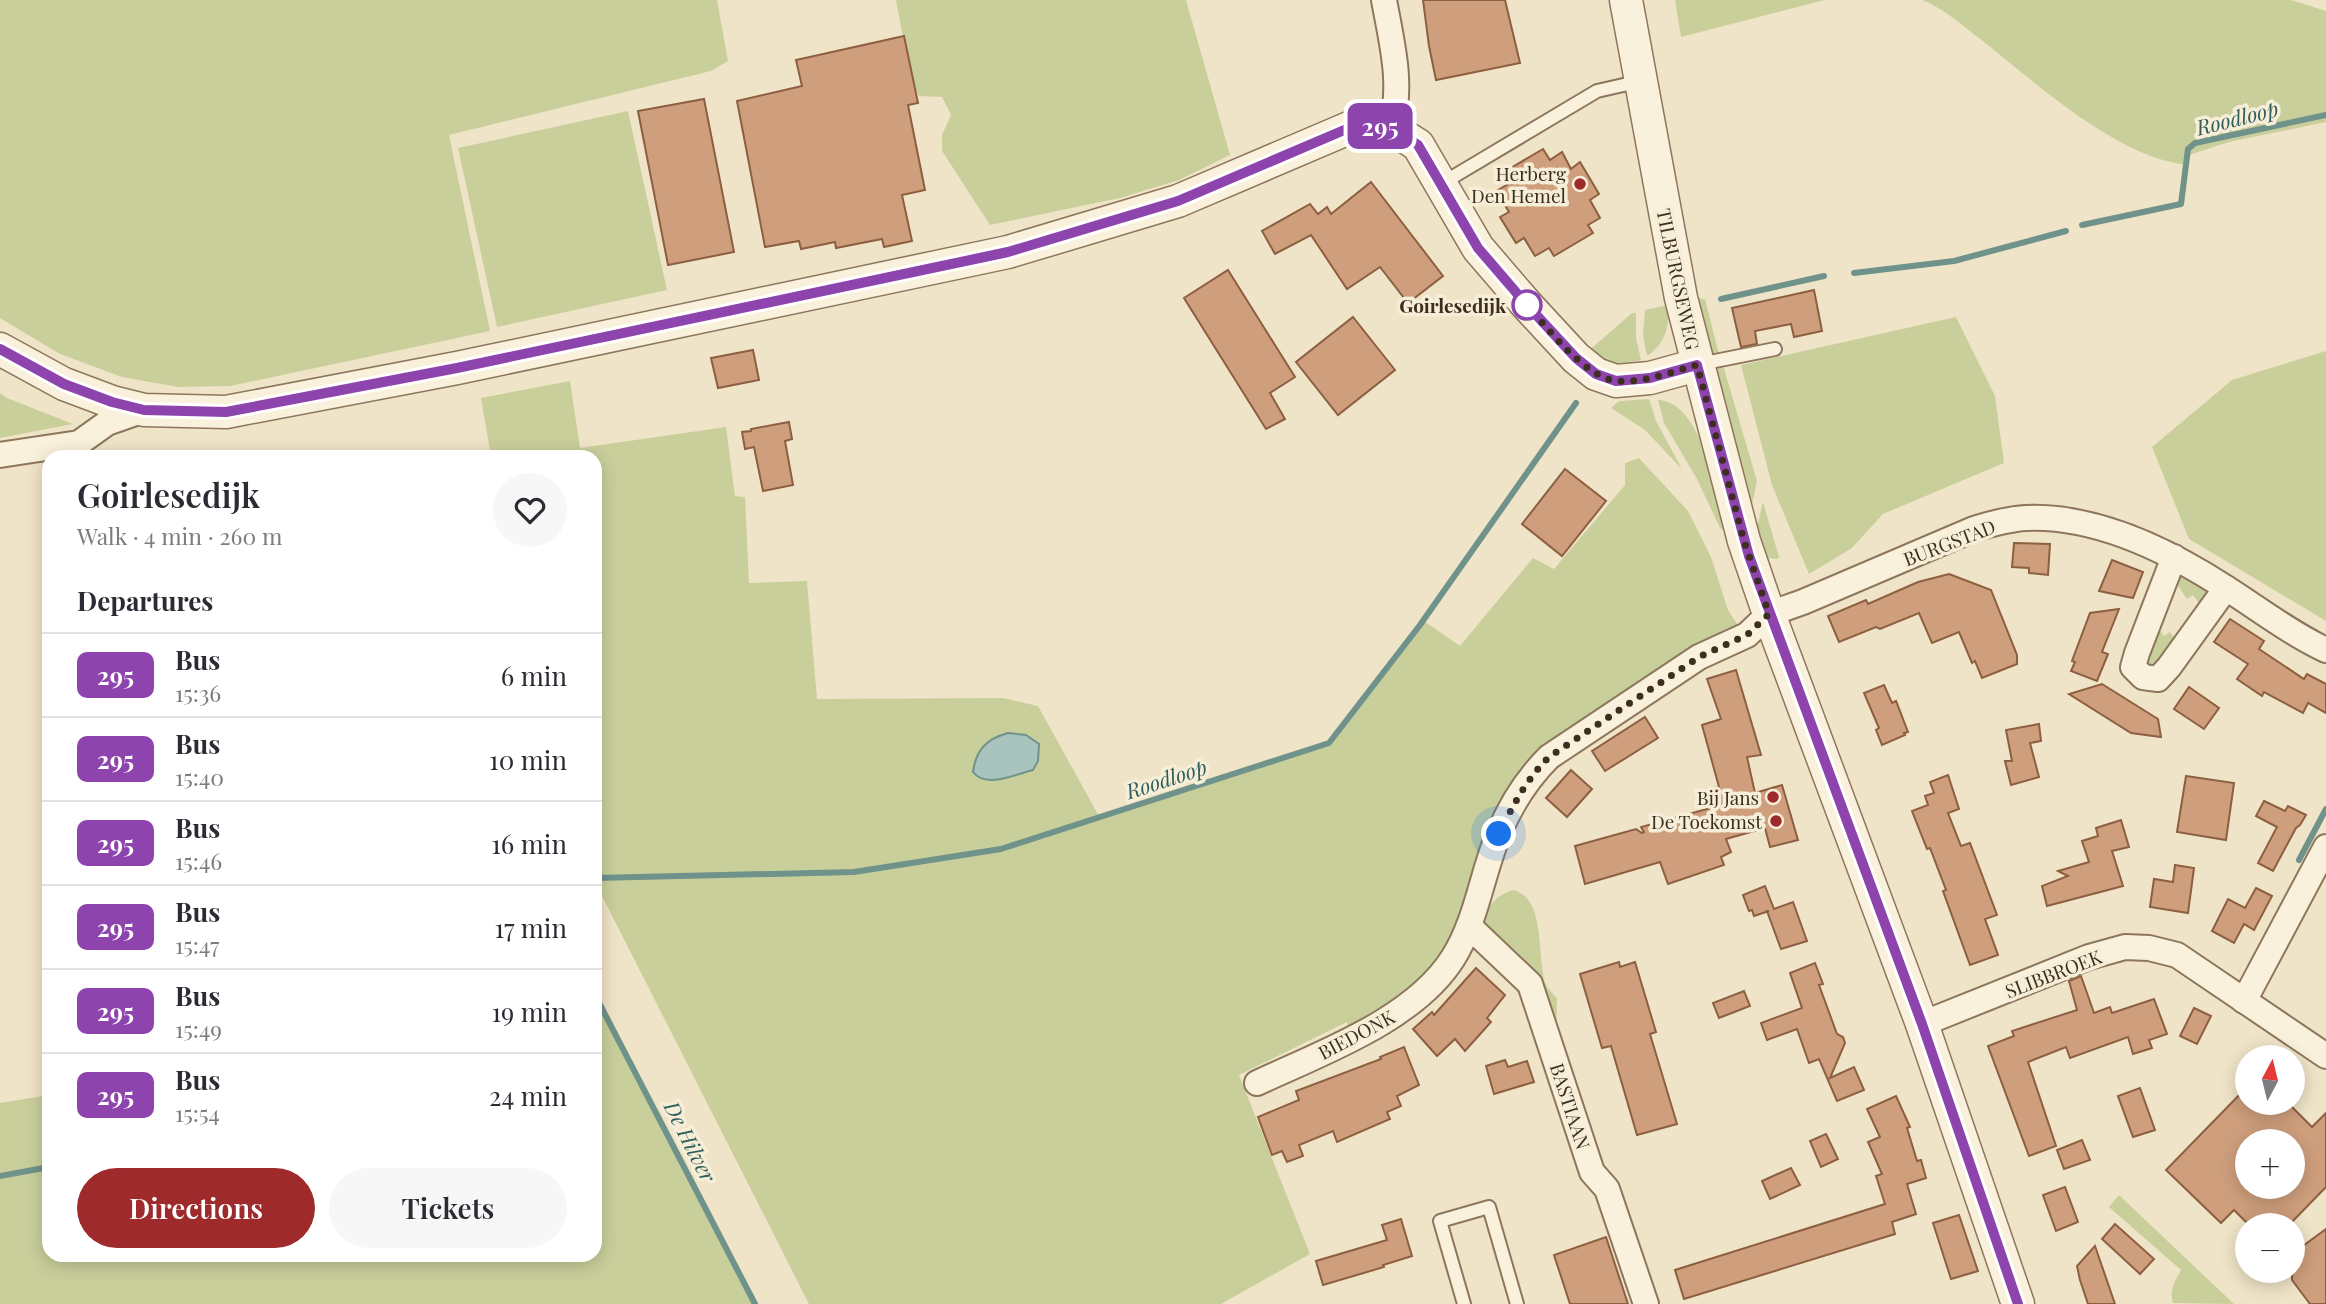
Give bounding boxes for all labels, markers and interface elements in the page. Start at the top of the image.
water label: Roodloop [2192,93,2281,141]
line badge: 295 [1340,103,1420,149]
text: 295 [1362,110,1398,142]
place label: Herberg Den Hemel [1471,160,1567,208]
marker: Herberg Den Hemel [1572,176,1588,192]
street label: TILBURGSEWEG [1651,206,1707,352]
marker: Goirlesedijk [1512,290,1542,320]
place label: Goirlesedijk [1399,292,1507,318]
text: Goirlesedijk [77,472,260,516]
button: heart [493,473,567,547]
street label: BURGSTAD [1899,513,1999,571]
text: Walk · 4 min · 260 m [77,520,282,551]
text: Departures [77,583,213,618]
text: Bus [175,642,220,677]
text: 6 min [501,658,567,693]
text: 295 [97,659,134,691]
text: 15:36 [175,677,221,708]
text: Bus [175,726,220,761]
text: 10 min [489,742,567,777]
text: 295 [97,743,134,775]
water label: Roodloop [1121,752,1210,805]
text: 15:40 [175,761,224,792]
place label: Bij Jans [1697,784,1759,810]
marker: Bij Jans [1765,789,1781,805]
place label: De Toekomst [1651,808,1762,834]
text: Bus [175,810,220,845]
marker: De Toekomst [1768,813,1784,829]
your location [1481,816,1516,851]
text: 16 min [491,826,567,861]
text: 295 [97,827,134,859]
text: 15:46 [175,845,222,876]
text: Bus [175,894,220,929]
text: 17 min [494,910,567,945]
text: 295 [97,911,134,943]
text: 15:47 [175,929,219,960]
street label: SLIBBROEK [2001,942,2106,1003]
text: Bus [175,978,220,1013]
text: 19 min [491,994,567,1029]
text: 295 [97,995,134,1027]
street label: BIEDONK [1313,1003,1399,1065]
text: 15:49 [175,1013,222,1044]
north arrow [2235,1045,2305,1115]
map controls [2235,1045,2305,1283]
street label: BASTIAAN [1545,1060,1597,1152]
text: Bus [175,1062,220,1097]
text: 24 min [489,1078,567,1113]
text: 295 [97,1079,134,1111]
water label: De Hilver [658,1095,724,1187]
text: 15:54 [175,1097,220,1128]
button: + [2235,1129,2305,1199]
button: Directions [77,1168,315,1248]
button: Tickets [329,1168,567,1248]
button: − [2235,1213,2305,1283]

